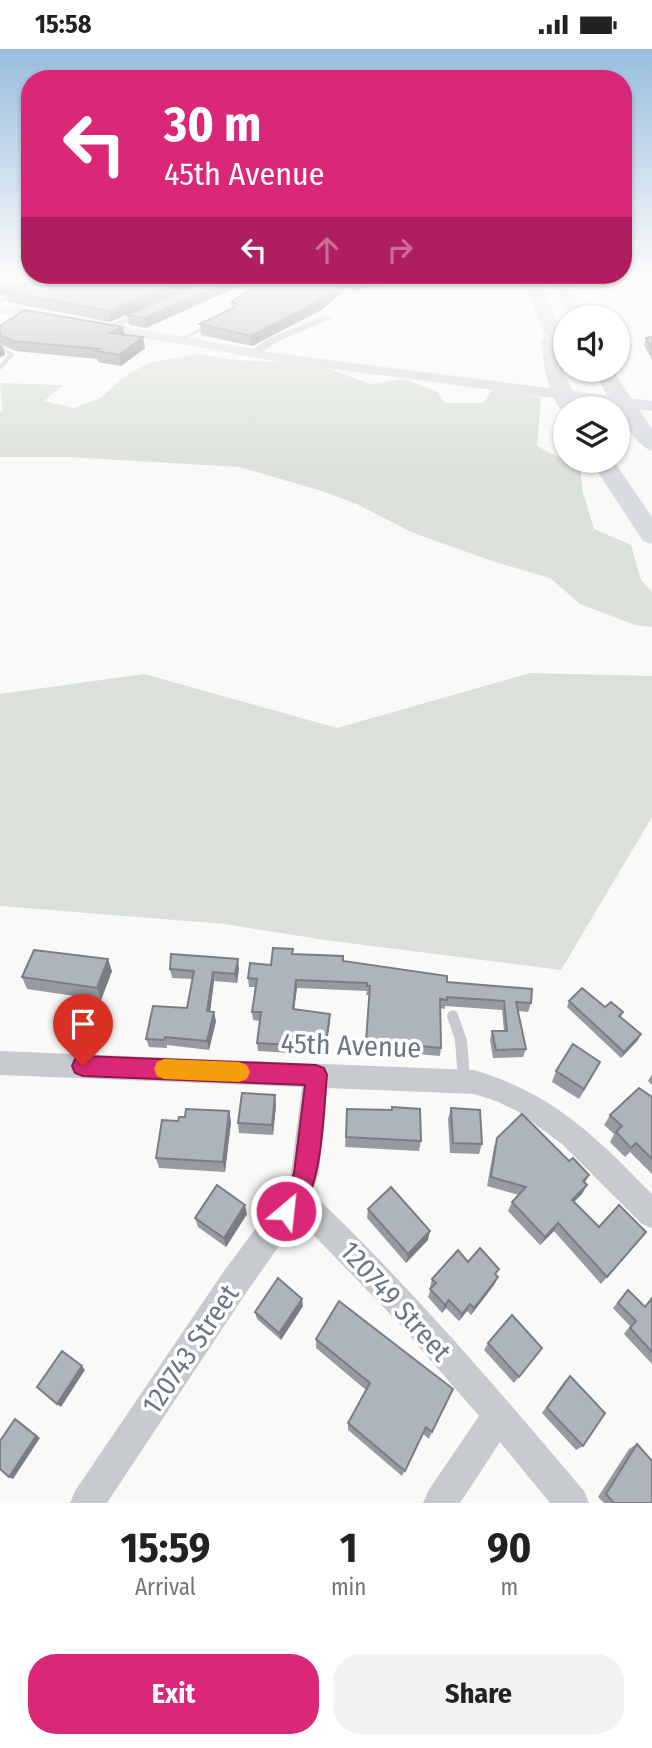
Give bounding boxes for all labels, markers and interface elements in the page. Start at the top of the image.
text: 15:58 [35,9,91,40]
text: 30 m [164,95,262,154]
icon: left [49,98,140,189]
text: 45th Avenue [164,155,325,193]
icon: left [235,231,273,269]
icon: ahead [308,231,346,269]
icon: right [381,231,419,269]
map controls [553,305,630,473]
button: sound [553,305,630,382]
button: layers [553,396,630,473]
pin [53,994,113,1066]
icon: arrive [64,1005,102,1043]
street label: 45th Avenue [280,1027,422,1064]
position arrow [249,1174,323,1248]
street label: 120749 Street [333,1235,459,1369]
street label: 120743 Street [135,1278,246,1420]
text: 15:59 [120,1523,210,1573]
text: 1 [340,1523,358,1573]
text: 90 [487,1523,532,1573]
text: Arrival [135,1573,196,1601]
text: min [331,1573,366,1601]
text: m [500,1573,518,1601]
button: Exit [28,1654,319,1734]
button: Share [333,1654,624,1734]

